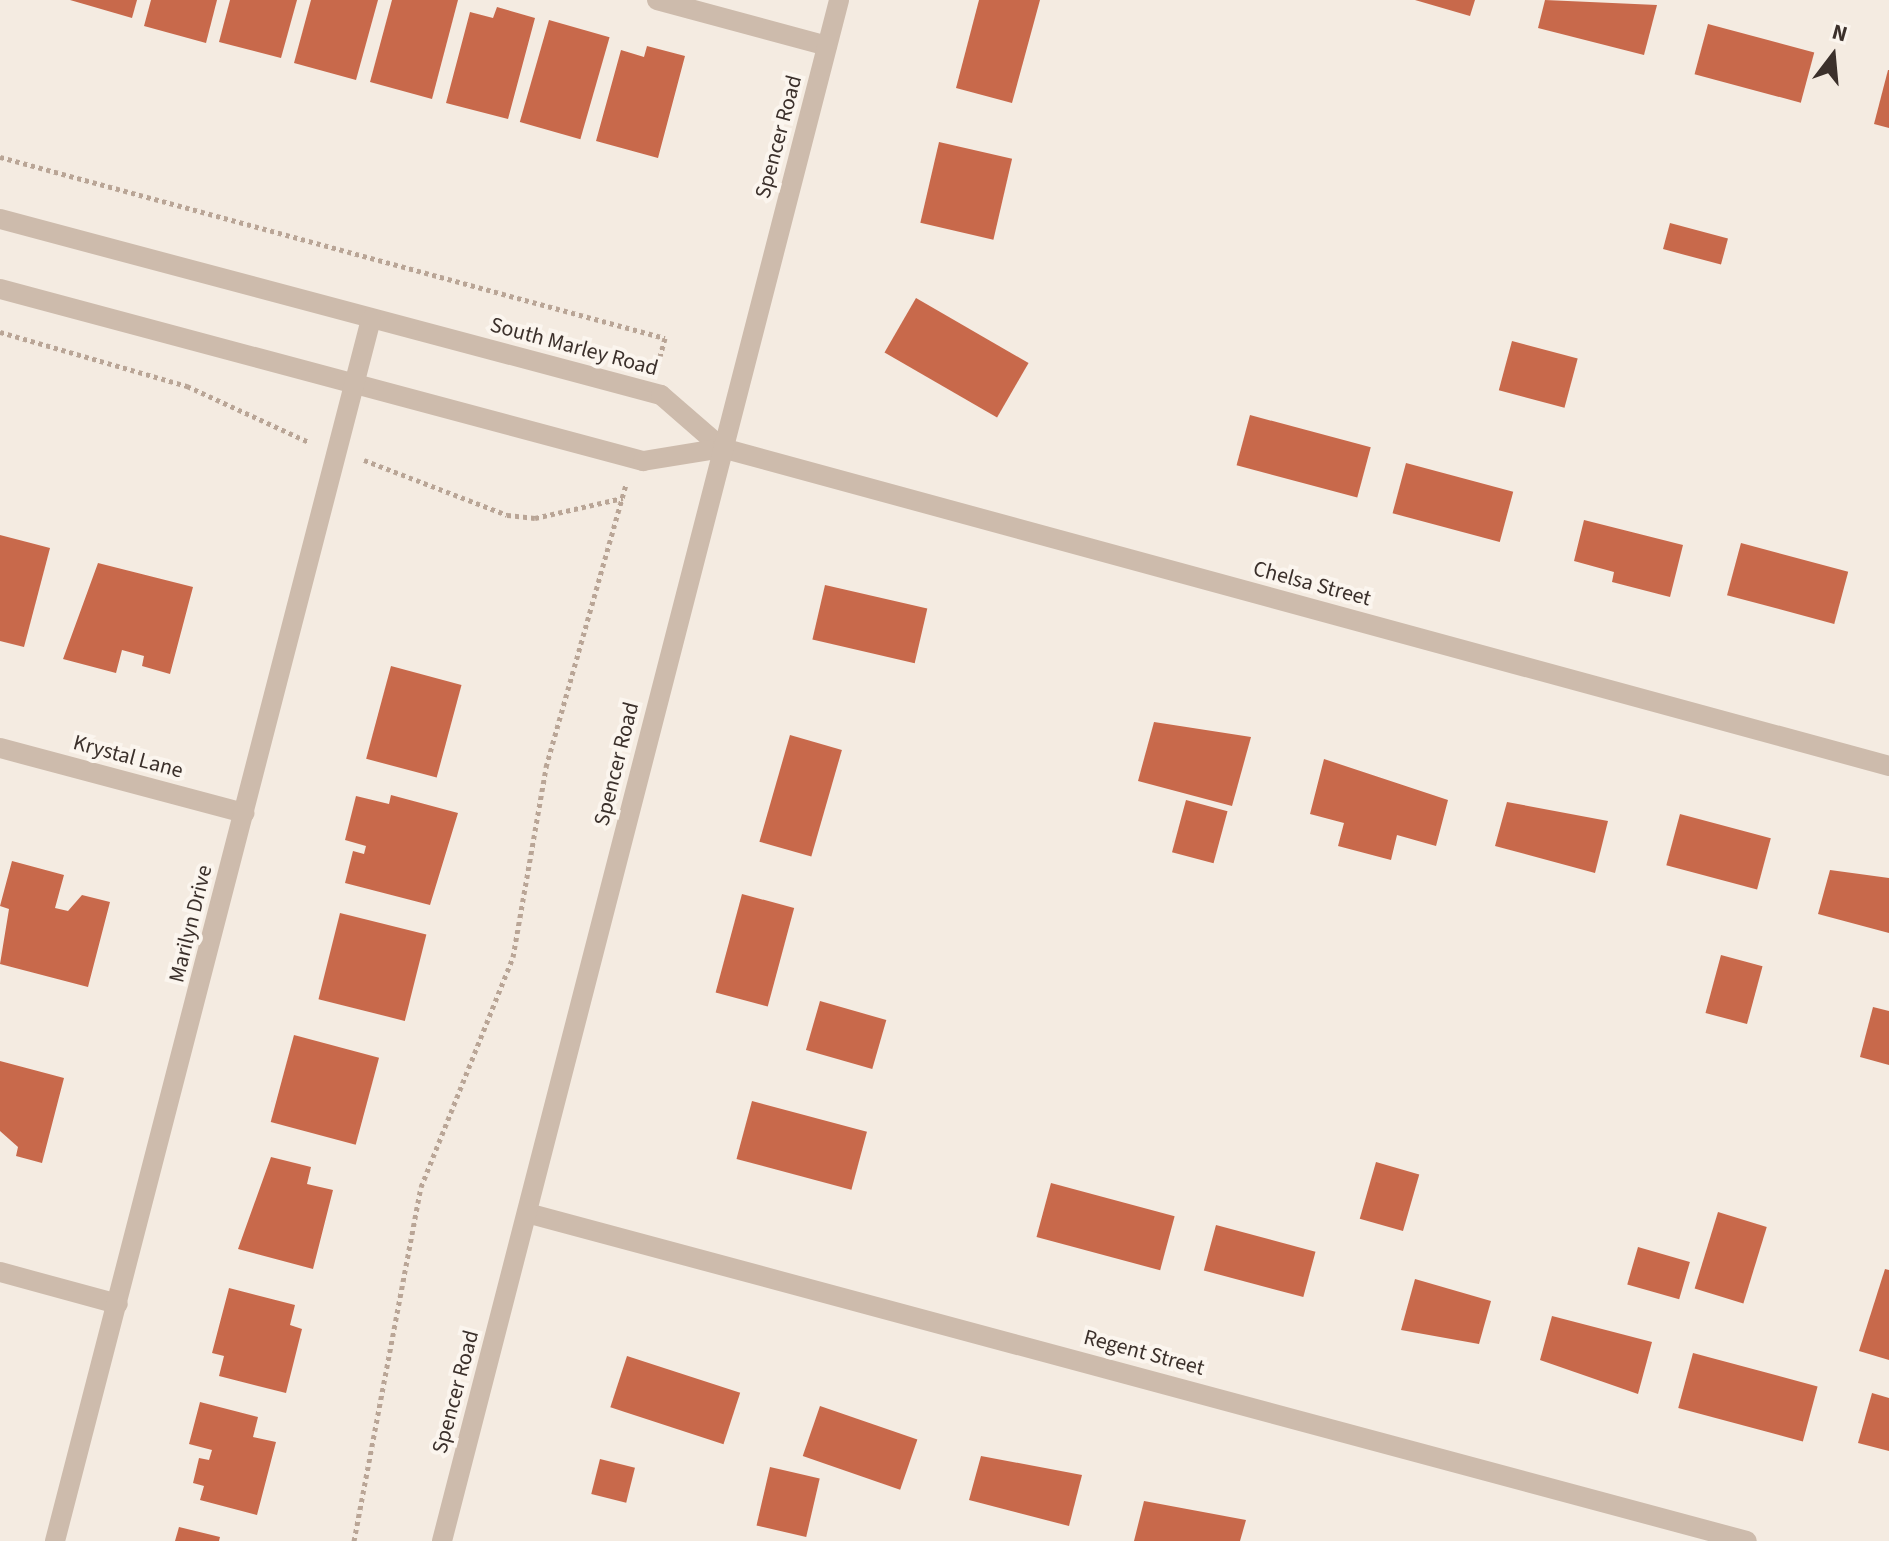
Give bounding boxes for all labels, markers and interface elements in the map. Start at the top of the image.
north arrow [1793,16,1873,96]
text: N [1828,16,1851,50]
street label: Spencer Road [750,72,808,202]
street label: South Marley Road [487,312,661,382]
street label: Chelsa Street [1250,556,1374,612]
street label: Spencer Road [589,699,645,829]
street label: Krystal Lane [70,730,186,784]
street label: Marilyn Drive [164,863,218,985]
street label: Regent Street [1081,1324,1207,1382]
street label: Spencer Road [427,1327,485,1457]

